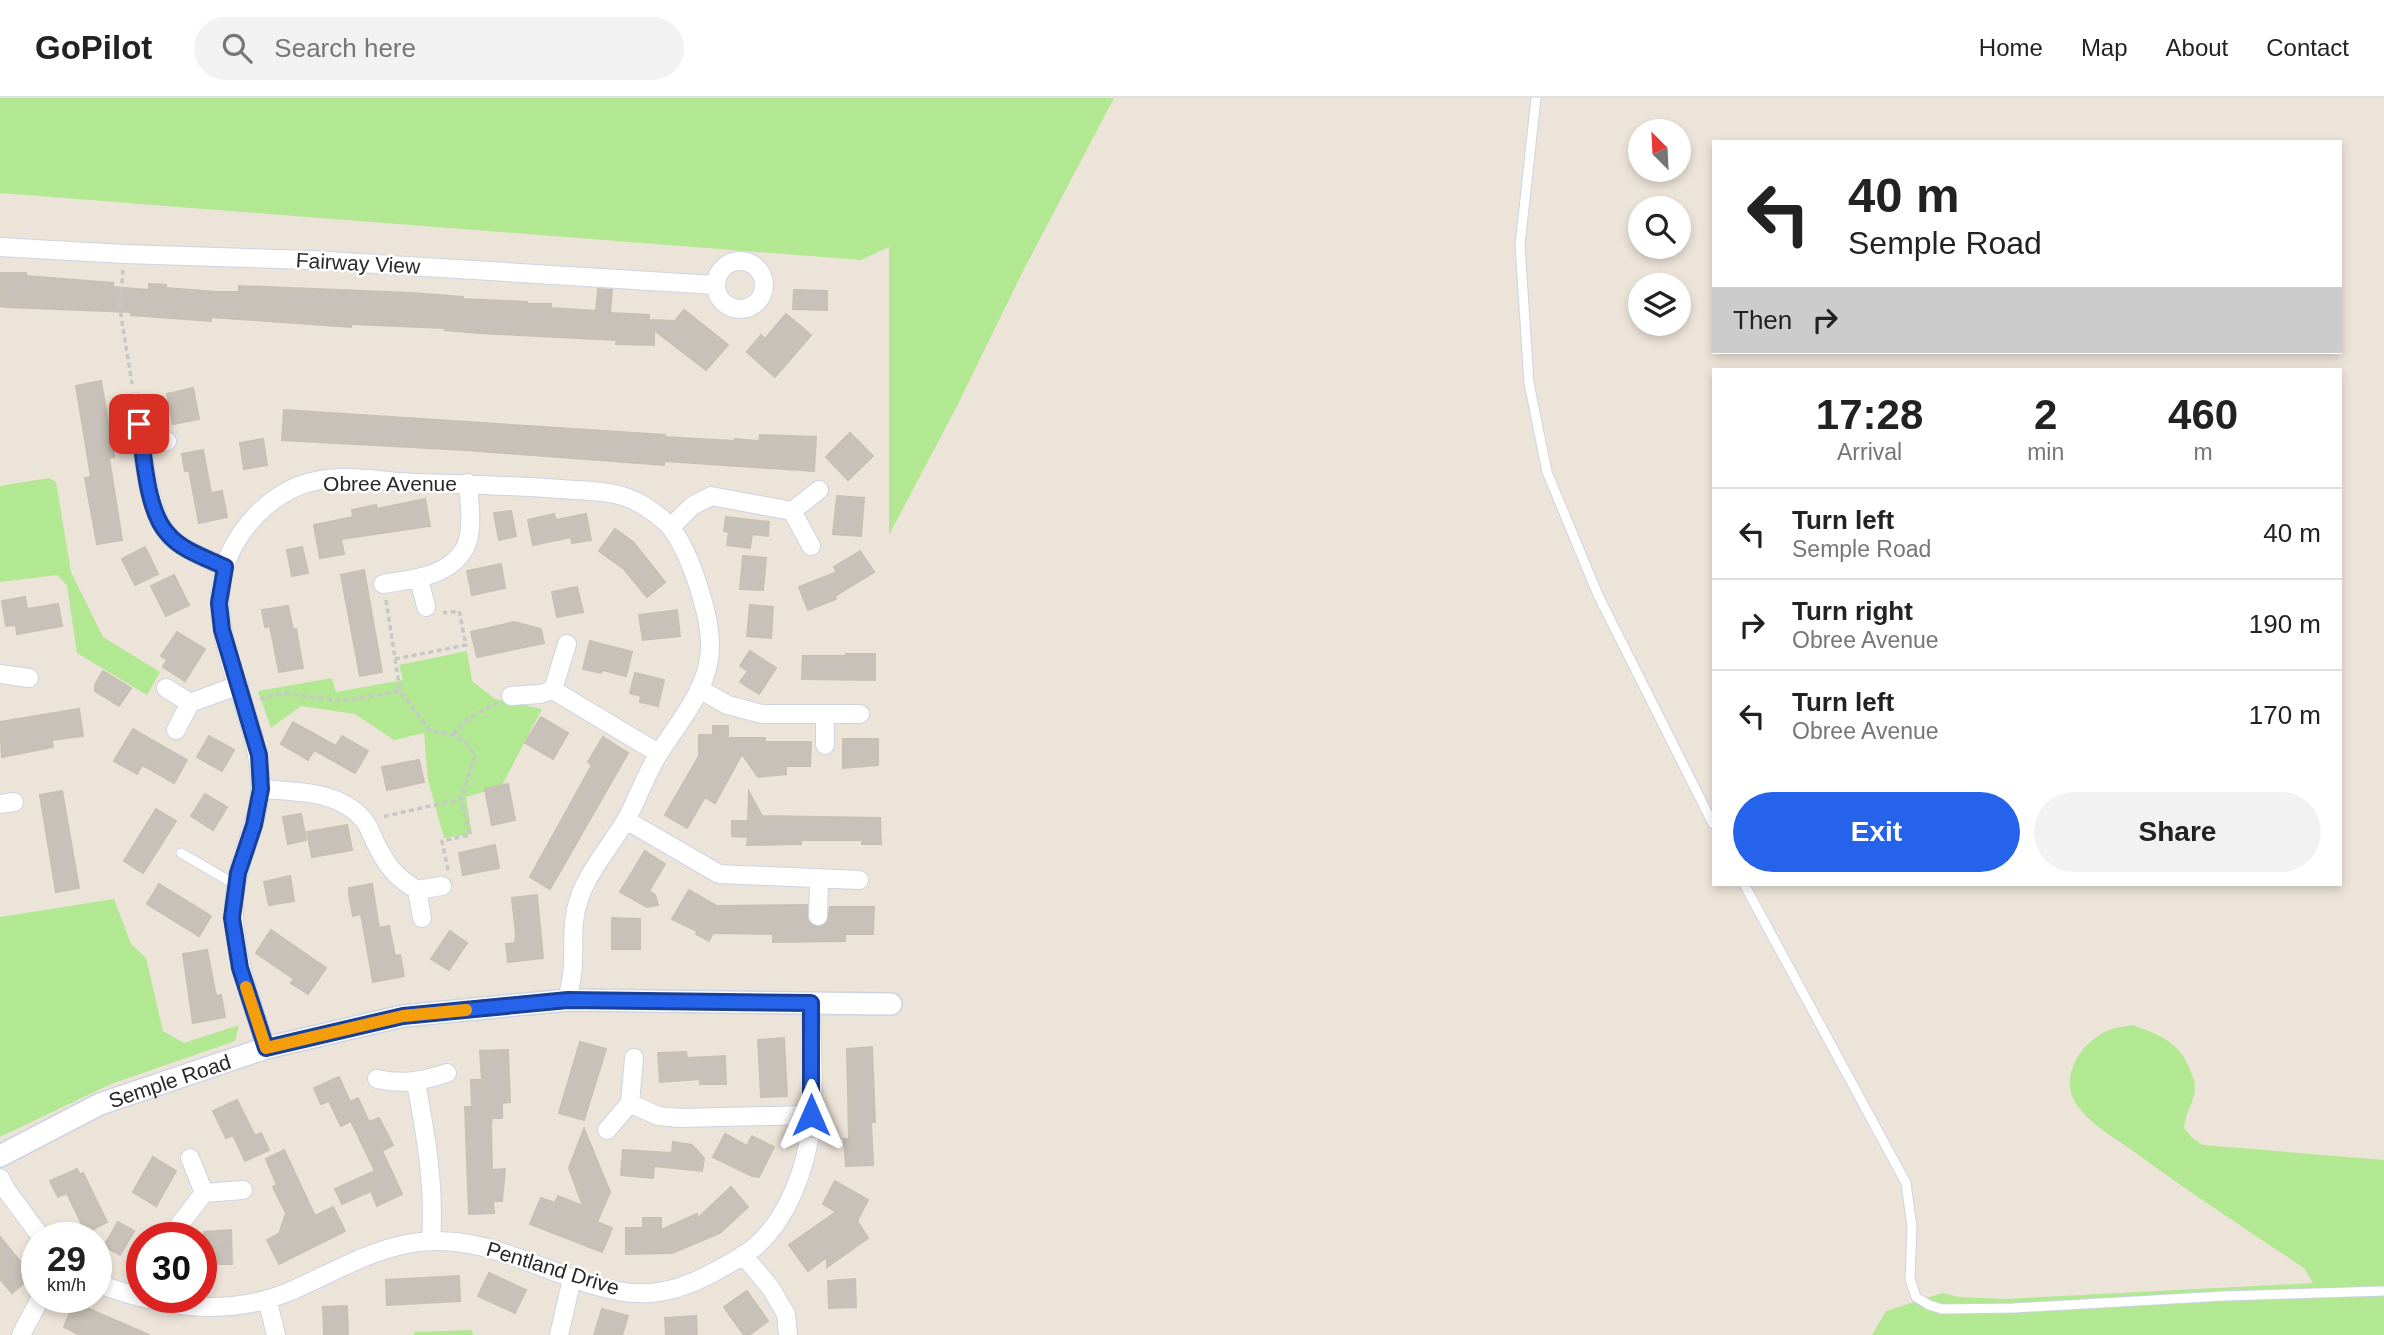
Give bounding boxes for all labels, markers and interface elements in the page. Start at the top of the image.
search box [194,17,684,80]
text: GoPilot [35,29,152,66]
icon: search [218,29,256,67]
text: Search here [274,33,416,63]
text: Home [1979,34,2043,61]
text: Map [2081,34,2128,61]
text: About [2166,34,2228,61]
text: Contact [2266,34,2349,61]
north arrow [1628,119,1690,182]
map controls [1628,119,1691,336]
icon: left [1733,168,1824,259]
text: 40 m [1848,168,1960,222]
button: search [1628,196,1691,259]
text: Semple Road [1848,225,2042,261]
street label: Fairway View [295,248,422,278]
button: layers [1628,273,1691,336]
icon: right [1806,301,1844,339]
text: Then [1733,305,1792,335]
text: 17:28 [1816,391,1923,438]
text: 2 [2034,391,2057,438]
text: 460 [2168,391,2238,438]
pin [109,394,169,454]
icon: arrive [120,405,158,443]
text: Arrival [1837,439,1902,465]
text: min [2027,439,2064,465]
text: m [2194,439,2213,465]
street label: Obree Avenue [323,472,457,495]
text: Turn left [1792,505,1894,535]
icon: left [1733,515,1771,553]
text: 40 m [2263,518,2321,548]
text: Semple Road [1792,536,1931,562]
text: Turn right [1792,596,1913,626]
icon: right [1733,606,1771,644]
text: 190 m [2249,609,2321,639]
text: Obree Avenue [1792,627,1939,653]
text: Turn left [1792,687,1894,717]
icon: left [1733,697,1771,735]
text: 170 m [2249,700,2321,730]
text: Obree Avenue [1792,718,1939,744]
button: Exit [1733,792,2020,872]
button: Share [2034,792,2321,872]
street label: Semple Road [105,1049,233,1112]
position arrow [774,1078,848,1152]
speed limit sign: 30 [126,1222,217,1313]
street label: Pentland Drive [484,1237,622,1299]
text: 29 [47,1239,86,1278]
text: km/h [47,1275,86,1295]

